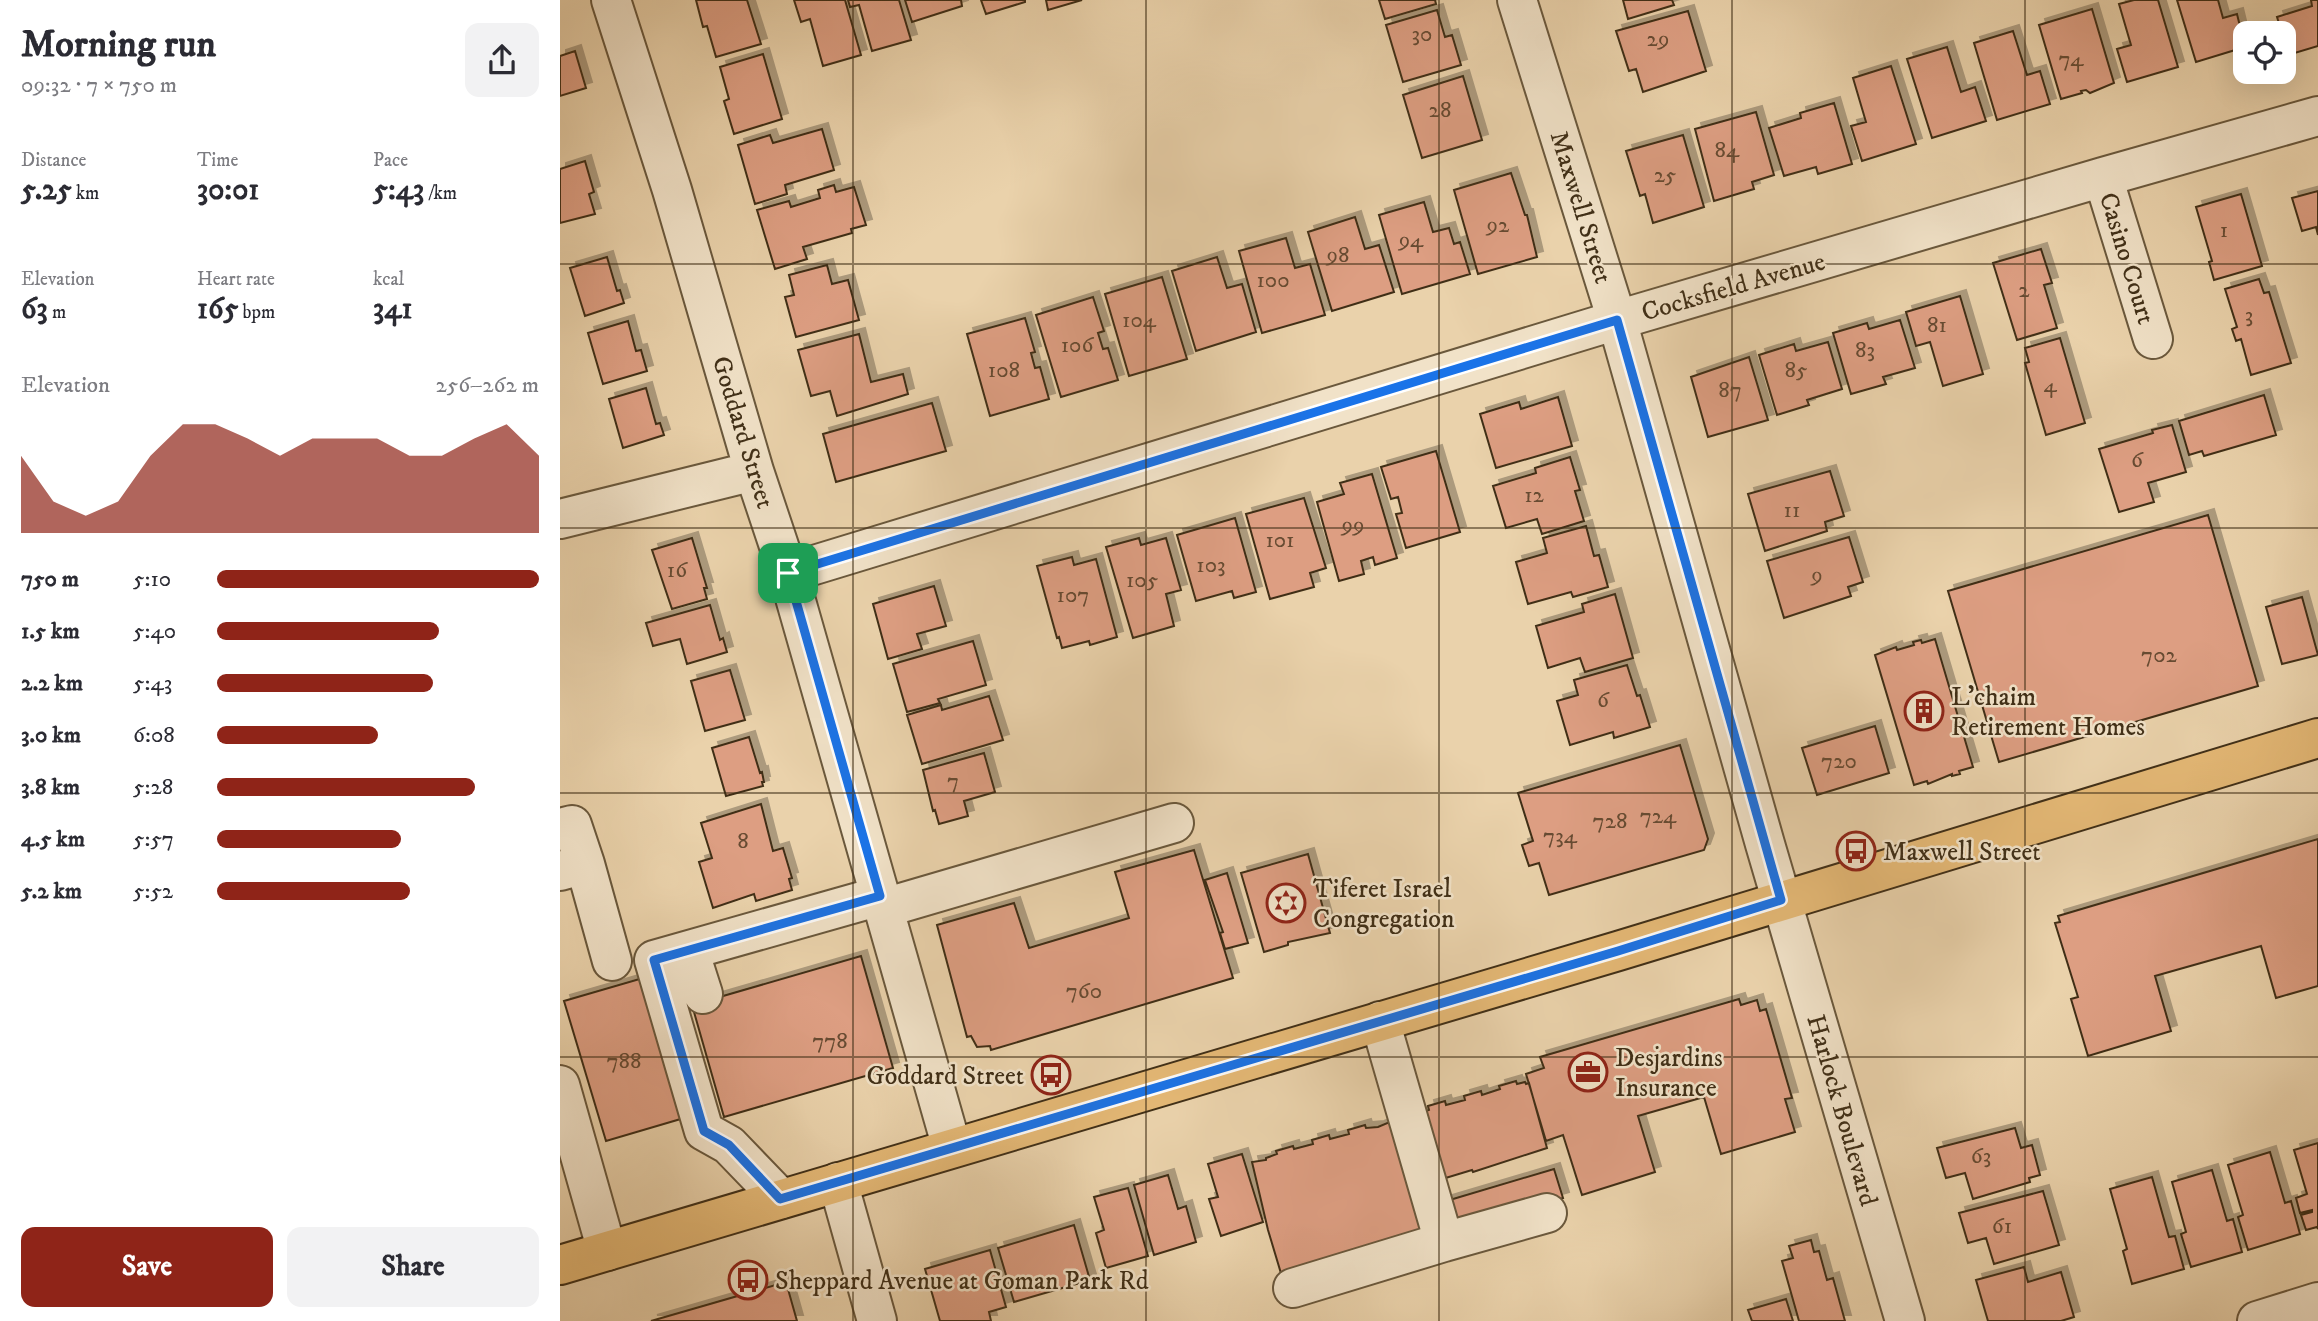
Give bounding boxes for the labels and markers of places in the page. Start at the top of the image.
pin [758,543,818,603]
place label: L'chaim Retirement Homes [1951,681,2145,744]
building icon: L'chaim Retirement Homes [1903,690,1945,732]
bus stop icon: Maxwell Street [1835,830,1877,872]
place label: Maxwell Street [1883,836,2041,869]
place label: Tiferet Israel Congregation [1313,873,1455,936]
synagogue icon: Tiferet Israel Congregation [1265,882,1307,924]
place label: Desjardins Insurance [1615,1042,1723,1105]
office icon: Desjardins Insurance [1567,1051,1609,1093]
bus stop icon: Goddard Street [1030,1054,1072,1096]
place label: Goddard Street [867,1060,1024,1093]
bus stop icon: Sheppard Avenue at Goman Park Rd [727,1259,769,1301]
place label: Sheppard Avenue at Goman Park Rd [775,1265,1149,1298]

